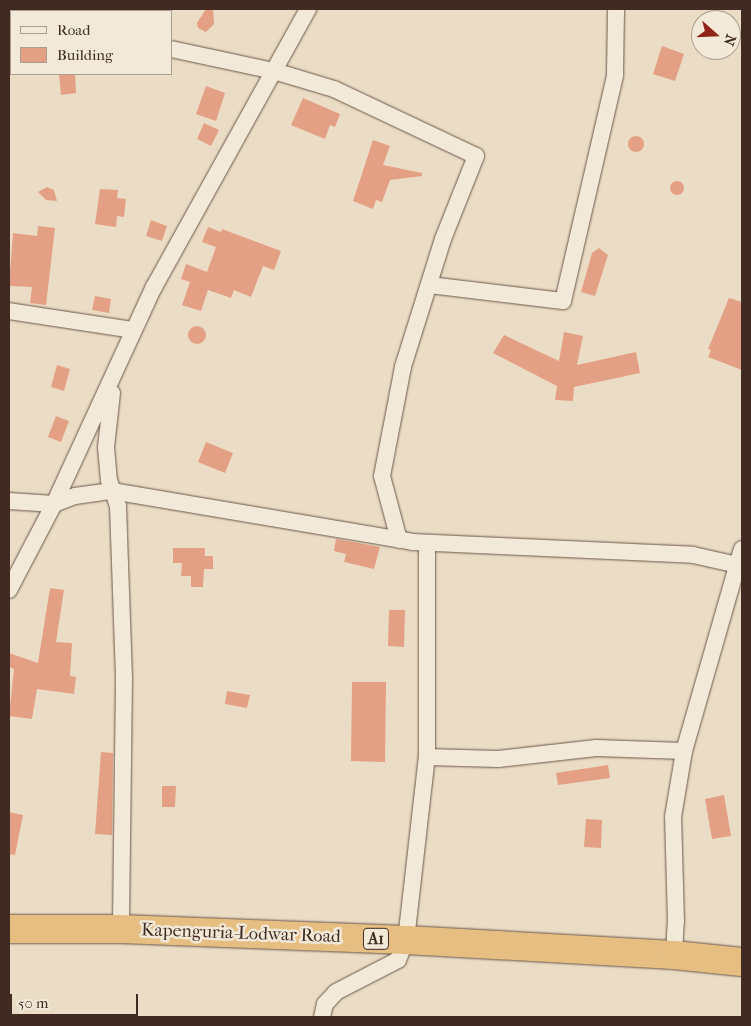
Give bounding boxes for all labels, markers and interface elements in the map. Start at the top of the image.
legend [10,10,172,75]
north arrow [691,10,741,60]
text: Road [57,21,90,39]
text: N [720,32,739,48]
text: Building [57,46,113,64]
street label: Kapenguria-Lodwar Road [141,920,341,948]
road number: A1 [362,926,390,952]
scale bar [12,984,140,1016]
text: 50 m [18,994,48,1012]

